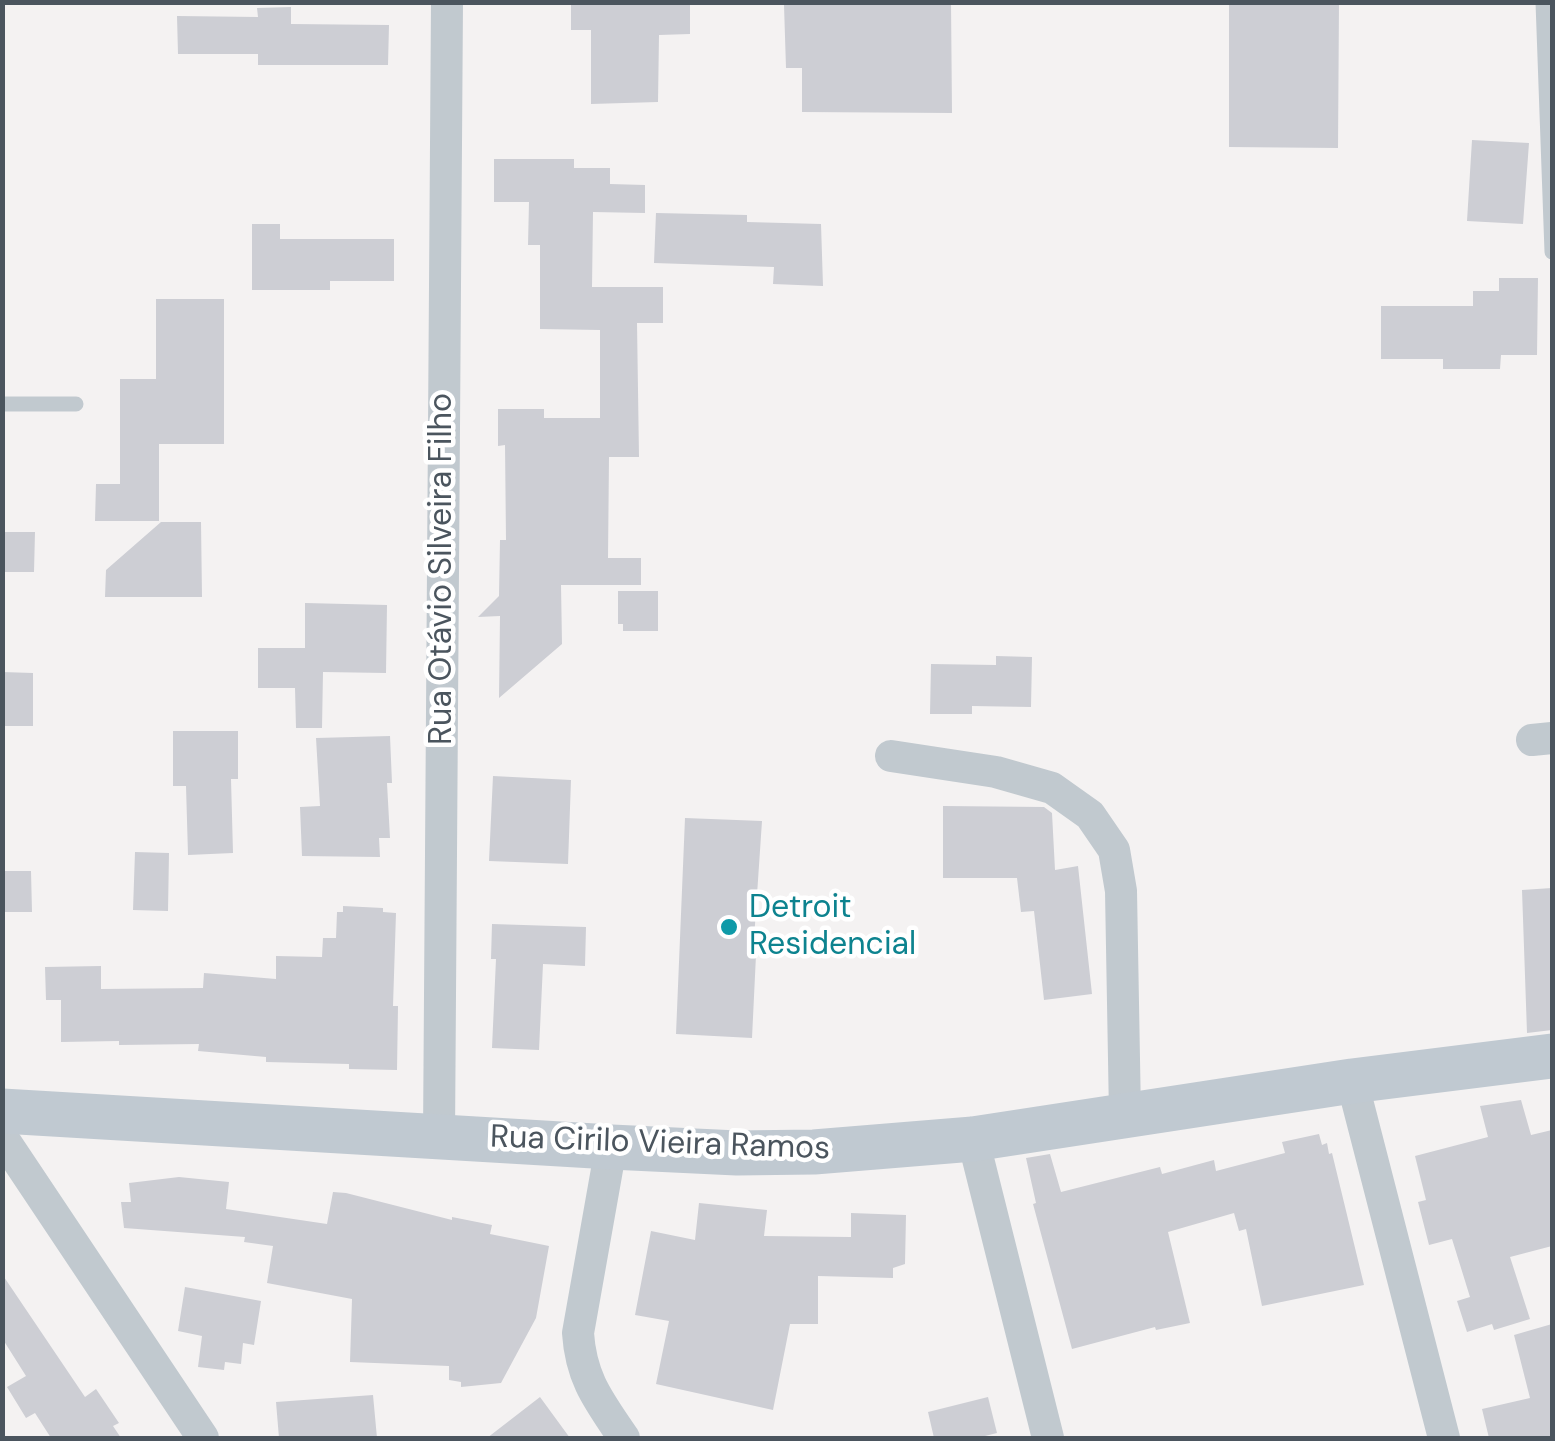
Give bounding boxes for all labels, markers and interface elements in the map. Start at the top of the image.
street label: Rua Otávio Silveira Filho [424,393,462,745]
place label: Detroit Residencial [749,890,916,965]
marker: Detroit Residencial [718,916,740,938]
street label: Rua Cirilo Vieira Ramos [489,1119,831,1169]

